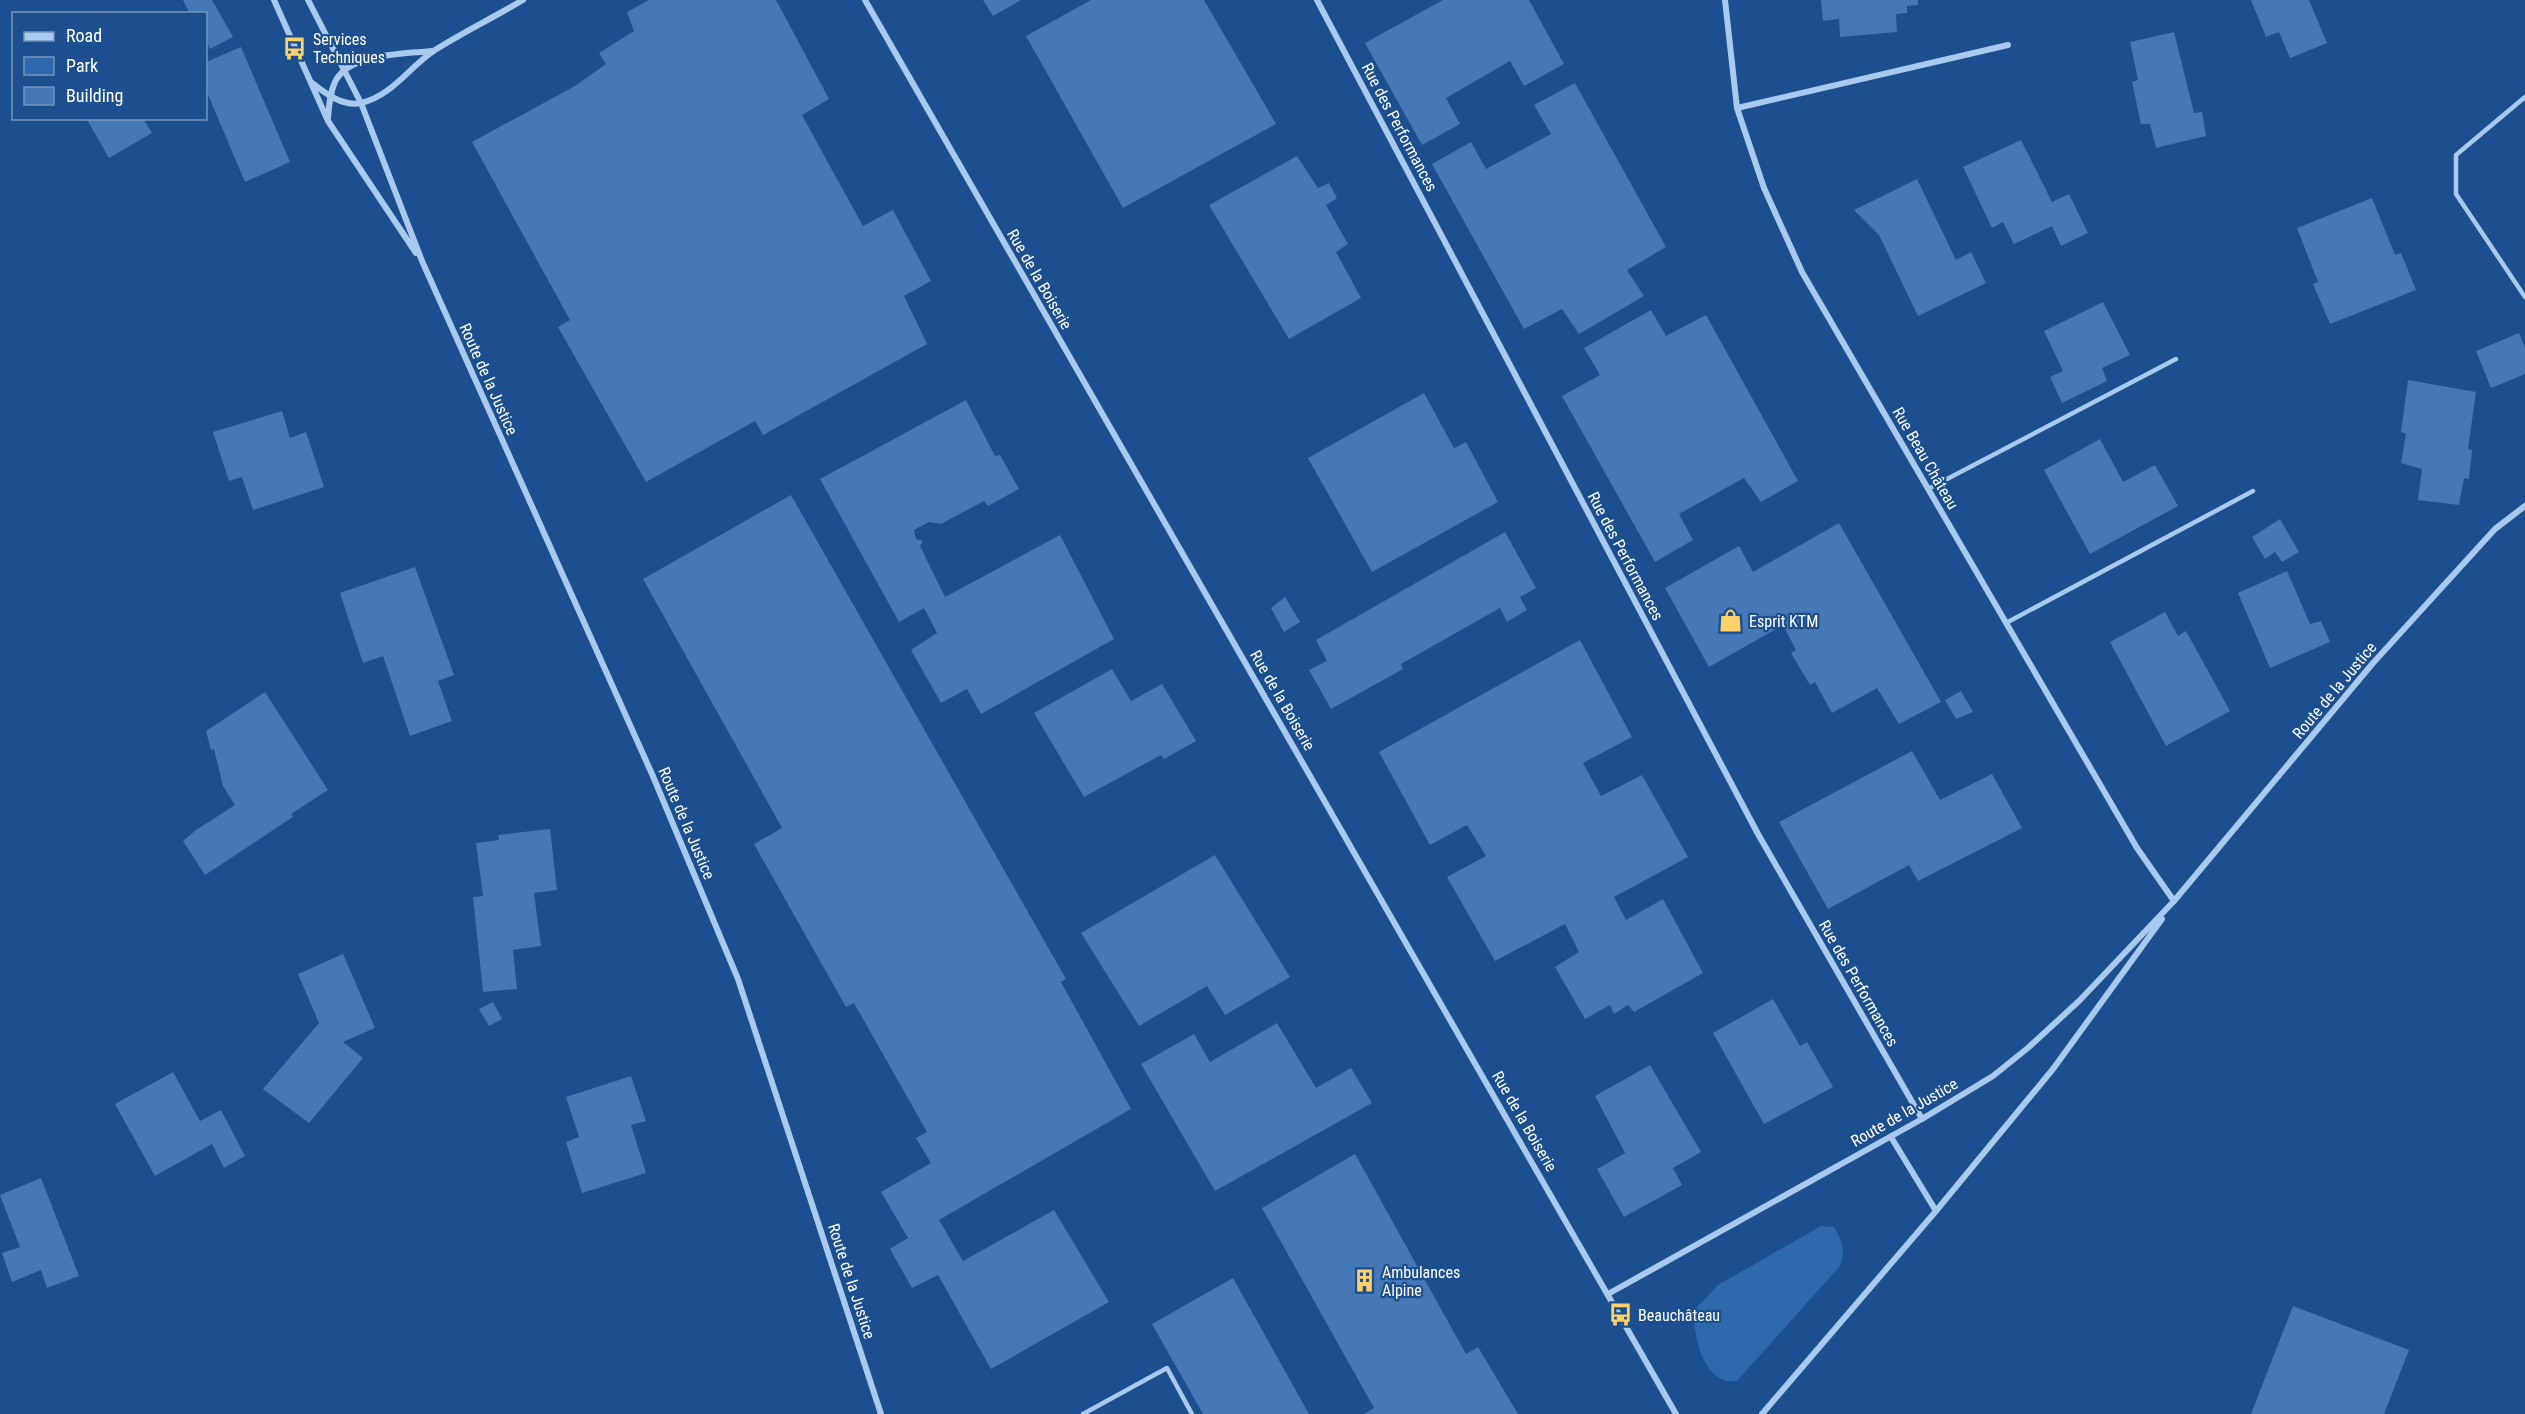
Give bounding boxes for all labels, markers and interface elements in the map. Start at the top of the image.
legend [12,12,207,120]
text: Road [66,25,102,46]
place label: Services Techniques [313,30,385,67]
bus stop icon: Services Techniques [282,35,308,61]
text: Park [66,55,98,76]
street label: Rue des Performances [1358,60,1441,195]
text: Building [66,85,123,106]
street label: Rue de la Boiserie [1003,226,1076,333]
street label: Route de la Justice [455,320,522,438]
street label: Rue Beau Château [1889,404,1962,513]
street label: Rue des Performances [1584,489,1667,624]
shop icon: Esprit KTM [1718,608,1744,634]
place label: Esprit KTM [1749,612,1818,631]
street label: Route de la Justice [2288,638,2380,743]
street label: Rue de la Boiserie [1246,647,1319,754]
street label: Route de la Justice [654,764,719,882]
street label: Rue des Performances [1815,917,1902,1050]
street label: Rue de la Boiserie [1488,1068,1561,1175]
street label: Route de la Justice [1847,1074,1961,1151]
street label: Route de la Justice [824,1221,879,1341]
place label: Ambulances Alpine [1382,1263,1460,1300]
building icon: Ambulances Alpine [1351,1268,1377,1294]
bus stop icon: Beauchâteau [1607,1302,1633,1328]
place label: Beauchâteau [1638,1306,1720,1325]

